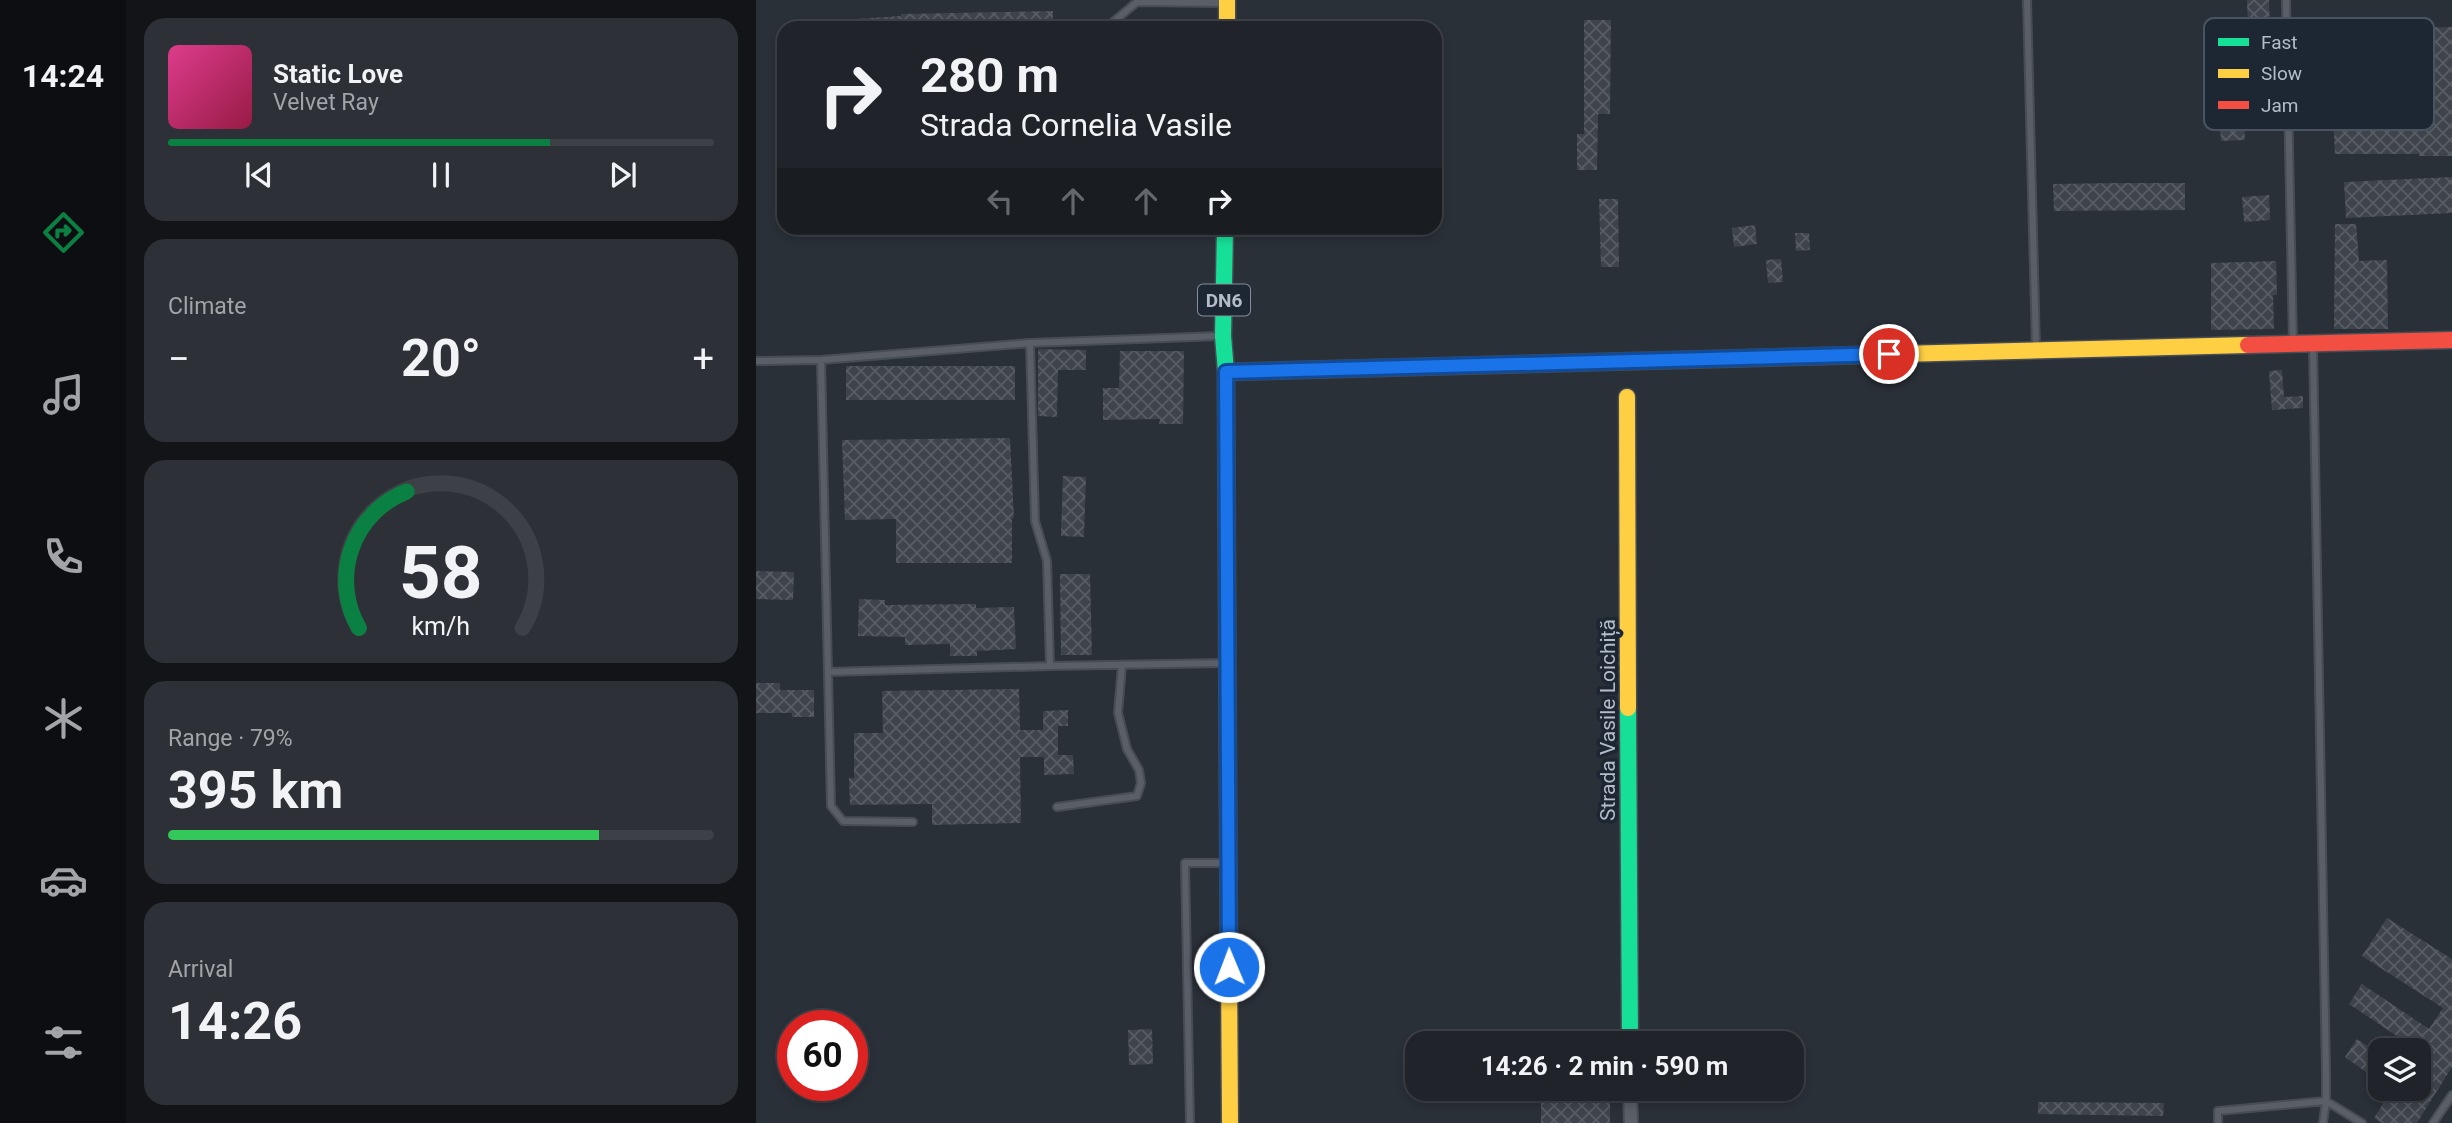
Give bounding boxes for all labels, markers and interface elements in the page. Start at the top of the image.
legend [2204,18,2434,130]
text: Fast [2261,31,2298,54]
text: 280 m [920,47,1059,104]
icon: right [805,49,896,140]
text: 14:24 [22,57,104,95]
text: Static Love [273,59,403,89]
text: Slow [2261,62,2302,85]
text: Velvet Ray [273,89,379,116]
text: Jam [2261,94,2298,117]
text: Strada Cornelia Vasile [920,106,1232,144]
icon: previous [240,156,278,194]
icon: pause [422,156,460,194]
icon: next [604,156,642,194]
icon: left [981,182,1019,220]
icon: ahead [1054,182,1092,220]
icon: ahead [1127,182,1165,220]
icon: right [1200,182,1238,220]
icon: directions [39,208,88,257]
road number: DN6 [1198,284,1250,316]
text: Climate [168,293,247,320]
pin [1859,324,1919,384]
text: 20° [401,328,481,389]
icon: arrive [1870,335,1908,373]
text: − [168,337,190,381]
text: + [692,337,714,381]
icon: music [39,370,88,419]
text: 58 [399,530,483,616]
icon: phone [39,532,88,581]
text: km/h [412,611,470,640]
street label: Strada Vasile Loichiță [1596,619,1621,821]
icon: climate [39,694,88,743]
text: Range · 79% [168,725,293,752]
text: 395 km [168,760,343,821]
icon: car [39,856,88,905]
position arrow [1192,930,1266,1004]
text: Arrival [168,956,233,983]
text: 14:26 [168,991,302,1052]
speed limit sign: 60 [777,1010,868,1101]
icon: filters [39,1018,88,1067]
map controls [2368,1038,2431,1101]
button: layers [2368,1038,2431,1101]
text: 14:26 · 2 min · 590 m [1481,1051,1728,1081]

